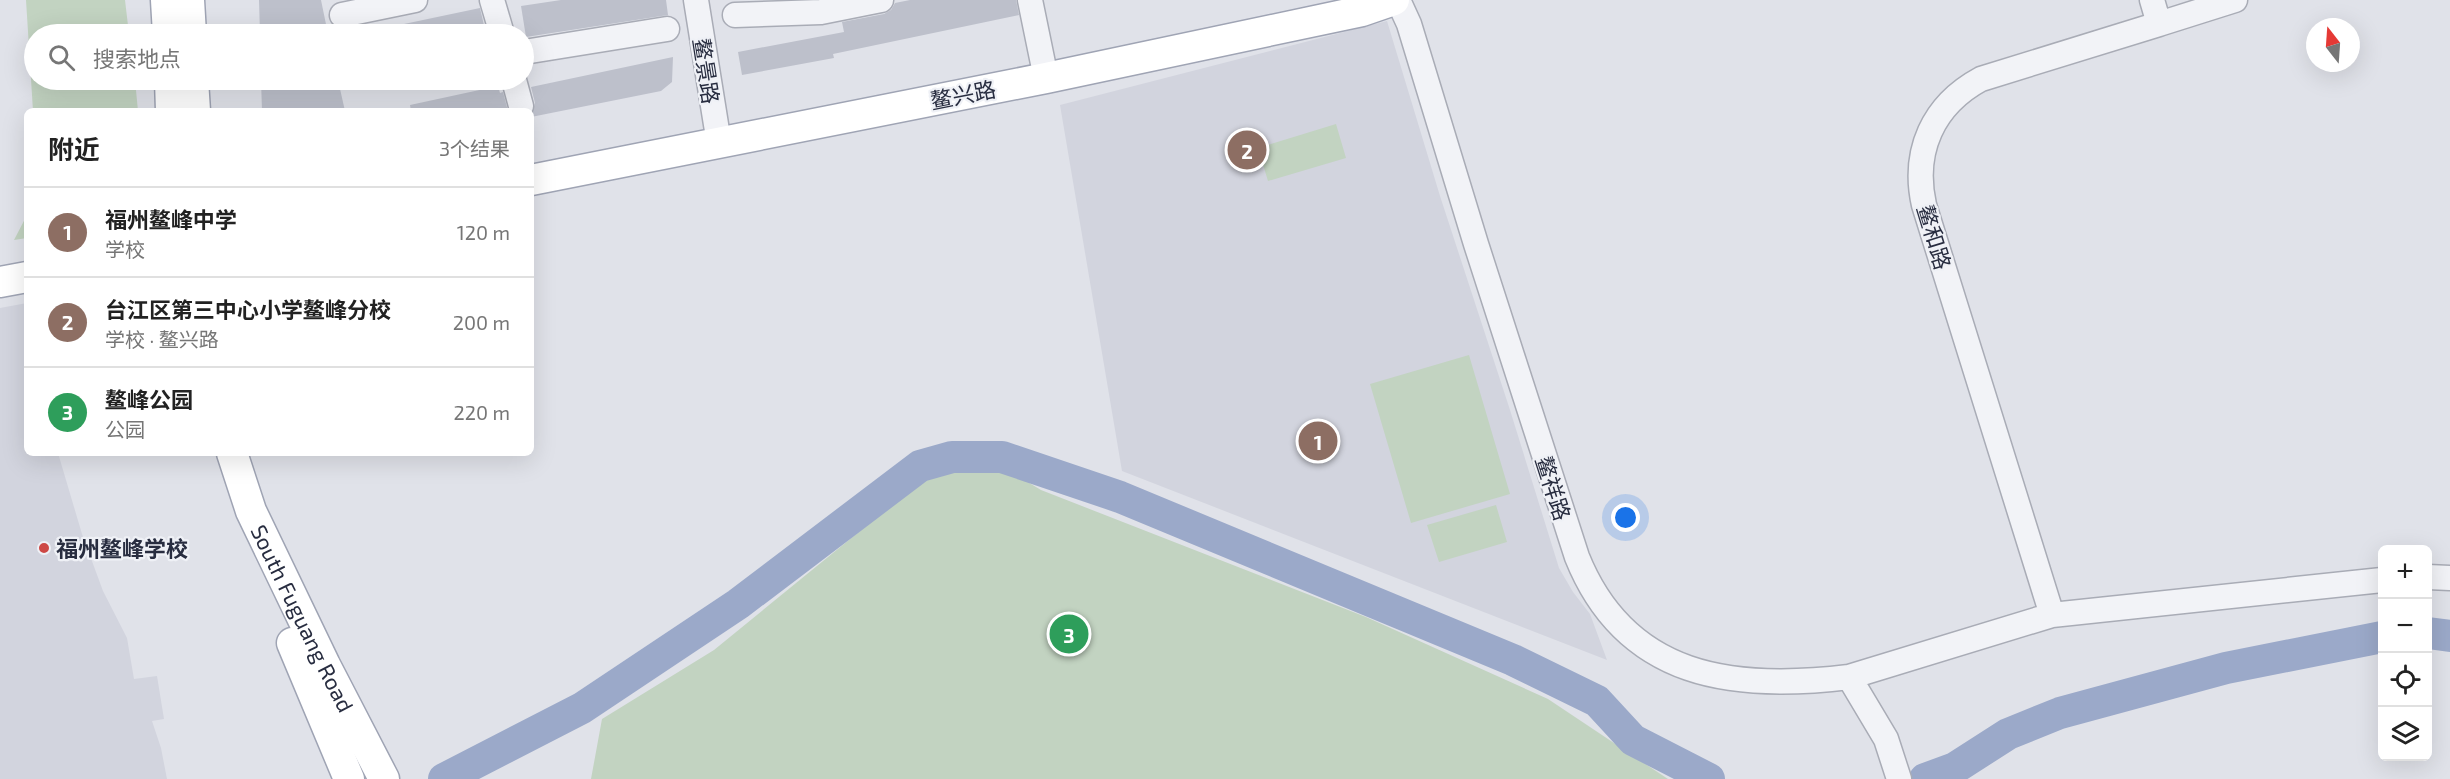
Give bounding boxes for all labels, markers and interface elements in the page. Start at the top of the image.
north arrow [2306,18,2360,72]
search box [24,24,534,90]
street label: 鳌景路 [689,36,725,106]
icon: search [45,41,78,74]
text: 搜索地点 [93,45,181,71]
street label: 鳌兴路 [928,75,998,113]
pin: 2 [1228,128,1266,172]
text: 附近 [48,133,100,164]
text: 3个结果 [439,136,510,160]
street label: 鳌和路 [1913,202,1957,272]
text: 福州鳌峰中学 [105,206,237,232]
text: 1 [63,220,72,244]
text: 120 m [457,220,510,244]
text: 学校 [105,237,145,261]
text: 台江区第三中心小学鳌峰分校 [105,296,391,322]
text: 2 [62,310,73,334]
text: 200 m [453,310,510,334]
text: 学校 · 鳌兴路 [105,327,219,351]
text: 鳌峰公园 [105,386,193,412]
text: 3 [62,400,73,424]
text: 220 m [453,400,510,424]
text: 公园 [105,417,145,441]
pin: 1 [1298,418,1338,464]
street label: 鳌祥路 [1531,453,1577,523]
your location [1611,503,1640,532]
street label: South Fuguang Road [246,520,360,716]
place label: 福州鳌峰学校 [56,535,188,561]
marker: 福州鳌峰学校 [37,541,51,555]
map controls [2378,545,2432,761]
button: + [2378,545,2432,599]
button: − [2378,599,2432,653]
pin: 3 [1050,612,1088,656]
button: locate [2378,653,2432,707]
button: layers [2378,707,2432,761]

